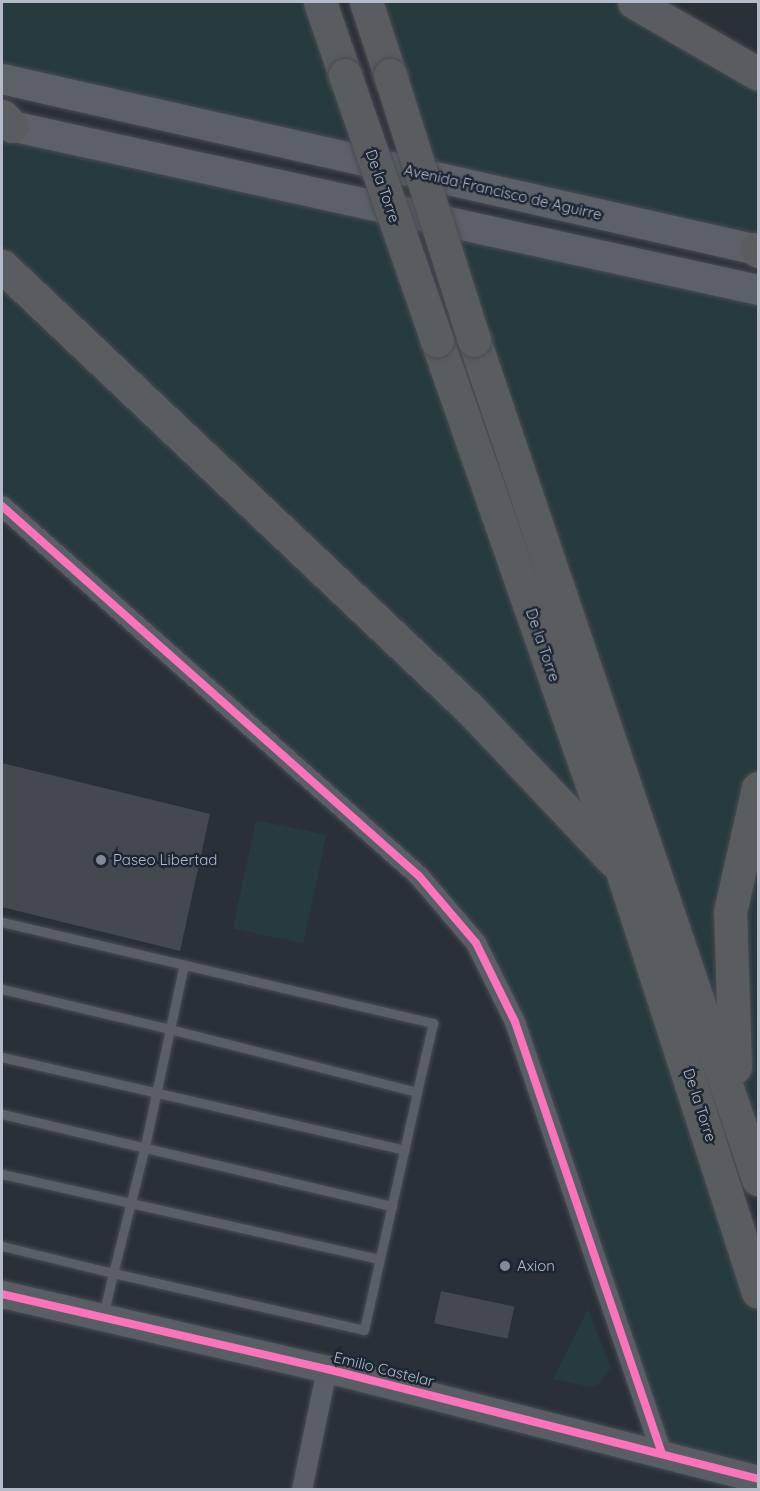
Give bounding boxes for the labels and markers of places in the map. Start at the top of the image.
place label: Paseo Libertad [113,851,217,869]
marker: Paseo Libertad [94,853,108,867]
place label: Axion [517,1257,555,1275]
marker: Axion [498,1259,512,1273]

